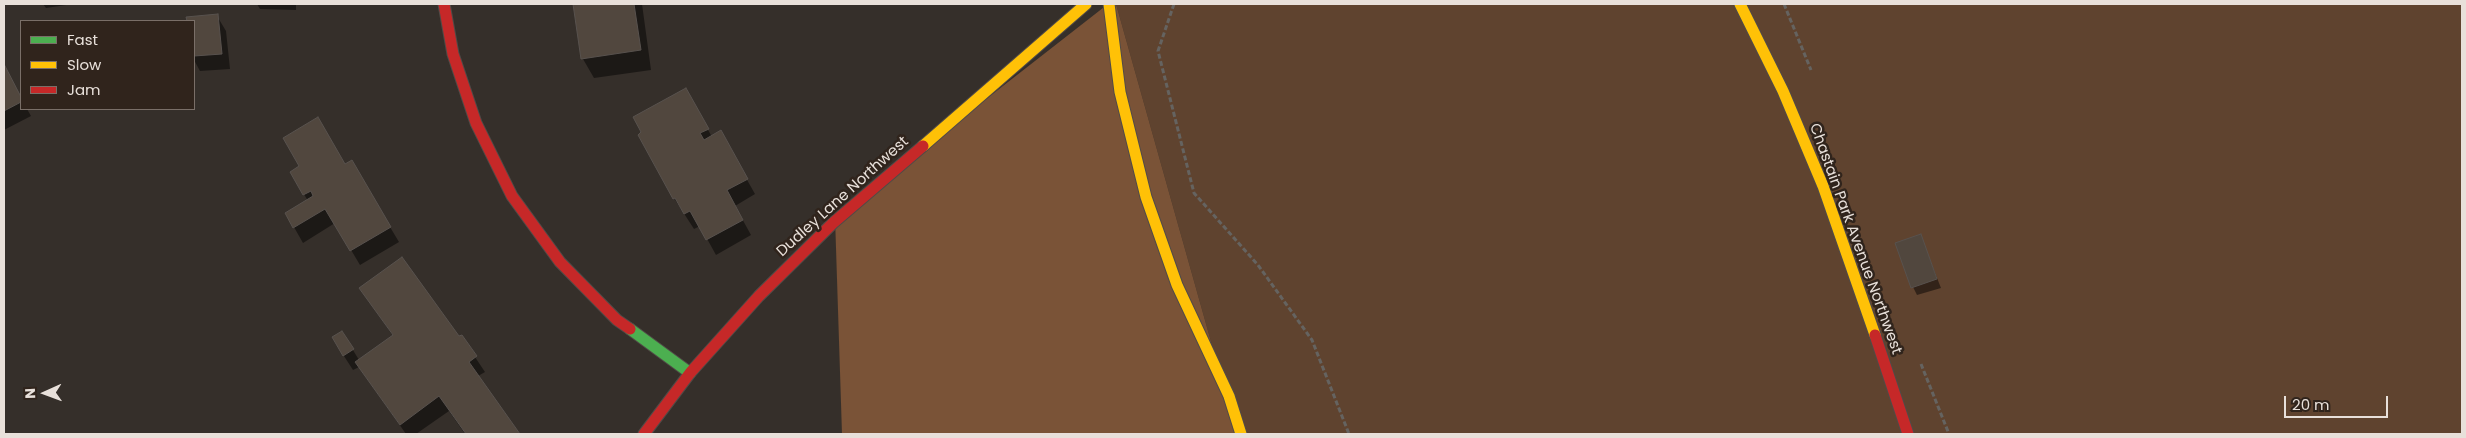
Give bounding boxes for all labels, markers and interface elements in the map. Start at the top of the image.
legend [20,20,195,110]
text: Fast [67,29,98,50]
text: Slow [67,54,101,75]
text: Jam [67,79,101,100]
street label: Chastain Park Avenue Northwest [1805,121,1905,357]
street label: Dudley Lane Northwest [773,133,913,261]
north arrow [20,368,70,418]
scale bar [2286,386,2390,418]
text: N [20,388,40,399]
text: 20 m [2292,394,2330,415]

